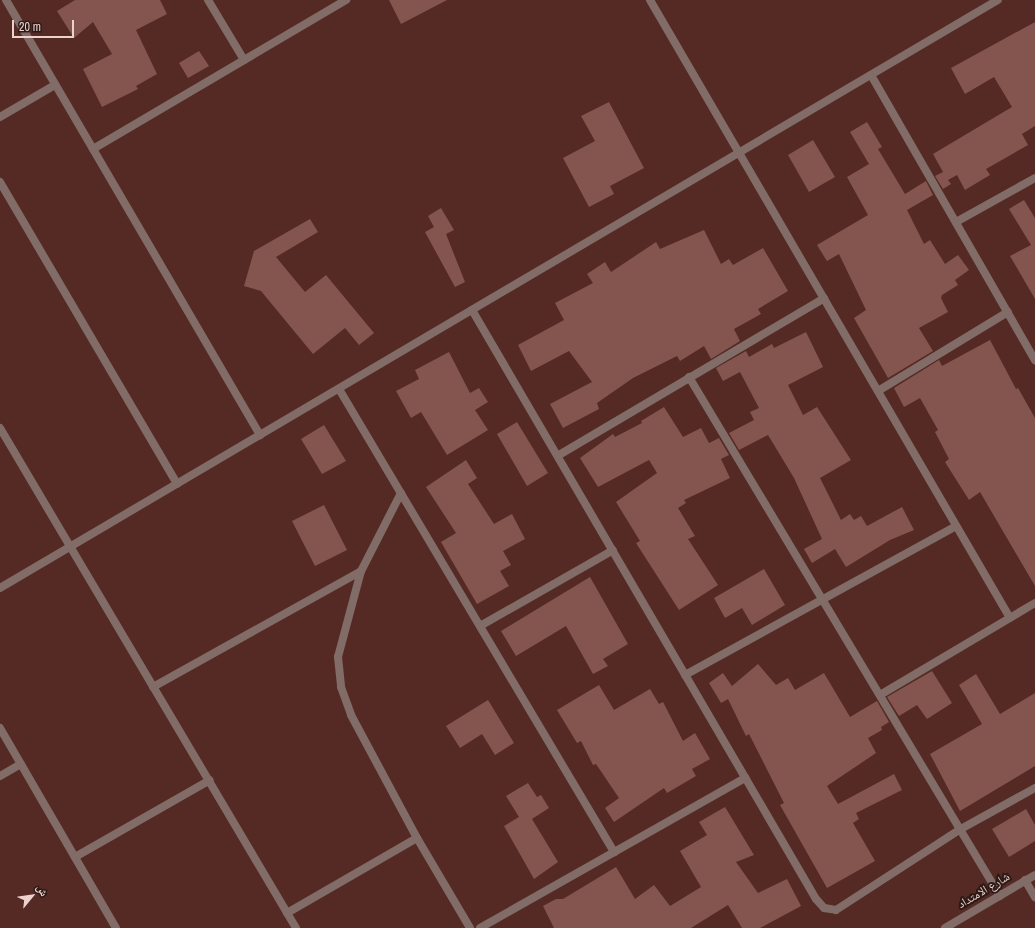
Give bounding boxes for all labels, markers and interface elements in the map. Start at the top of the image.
scale bar [14,12,76,38]
text: 20 m [19,19,41,35]
street label: شارع الامتداد [955,870,1013,912]
north arrow [12,876,52,916]
text: ش [34,882,51,899]

